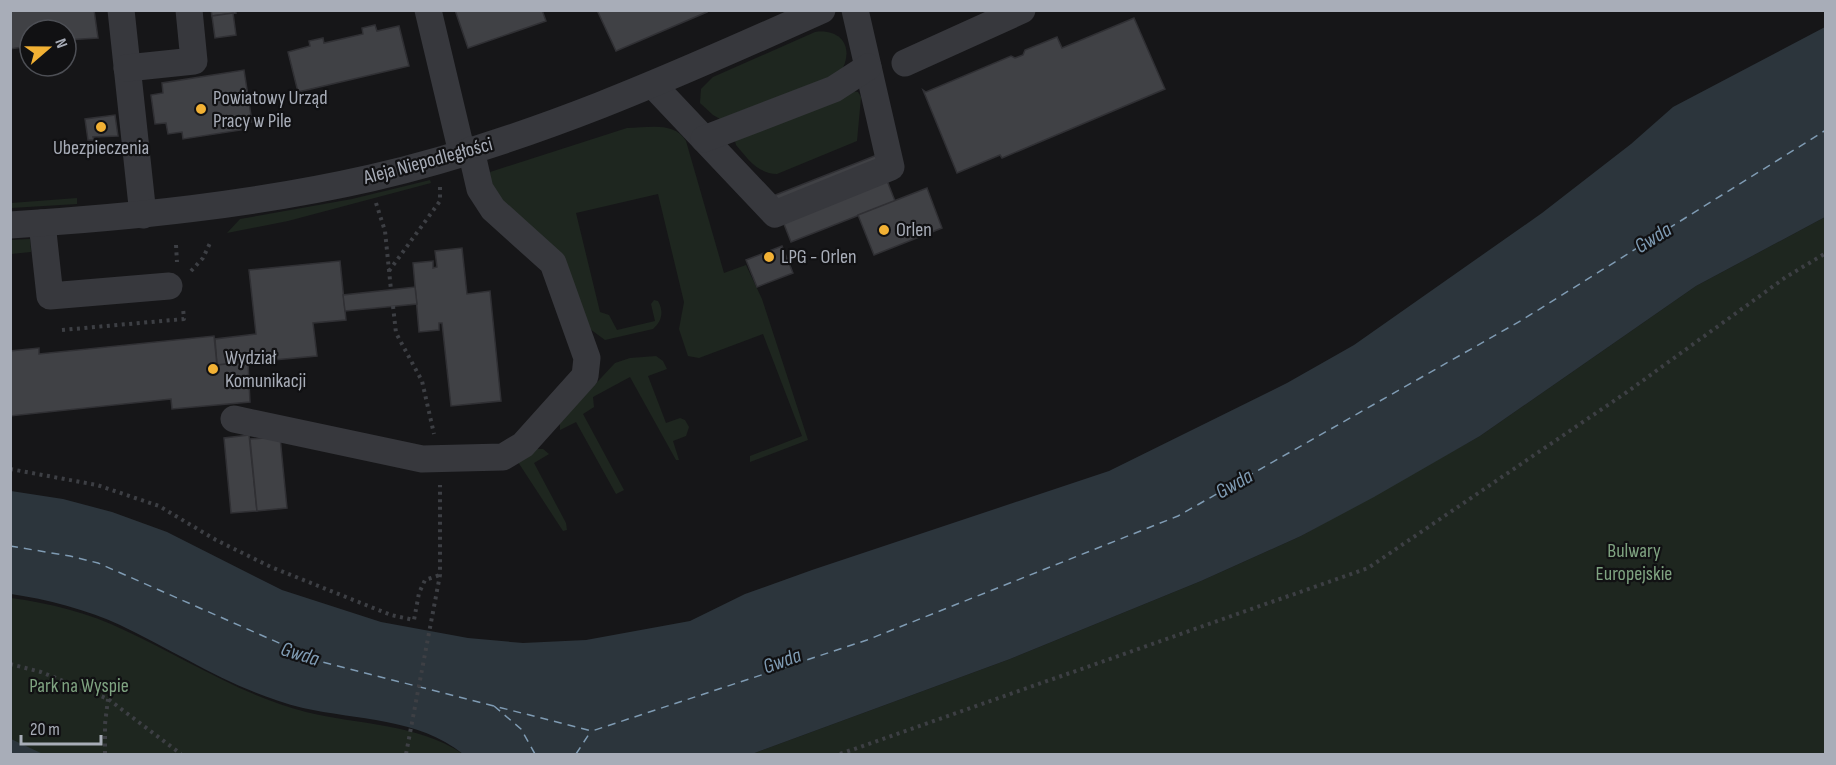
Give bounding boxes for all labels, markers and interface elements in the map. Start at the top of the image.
north arrow [18,18,78,78]
text: N [50,36,71,51]
place label: Powiatowy Urząd Pracy w Pile [213,86,327,133]
marker: Powiatowy Urząd Pracy w Pile [194,102,208,116]
marker: Ubezpieczenia [94,120,108,134]
street label: Aleja Niepodległości [360,132,495,190]
place label: Ubezpieczenia [53,136,149,160]
water label: Gwda [1630,217,1676,259]
place label: Orlen [896,218,932,242]
marker: Orlen [877,223,891,237]
place label: LPG - Orlen [781,245,857,269]
marker: LPG - Orlen [762,250,776,264]
place label: Wydział Komunikacji [225,346,306,393]
marker: Wydział Komunikacji [206,362,220,376]
water label: Gwda [1211,463,1257,504]
park label: Bulwary Europejskie [1596,539,1672,586]
water label: Gwda [278,636,323,672]
water label: Gwda [760,642,805,679]
park label: Park na Wyspie [29,674,129,698]
scale bar [21,708,100,746]
text: 20 m [30,719,60,740]

